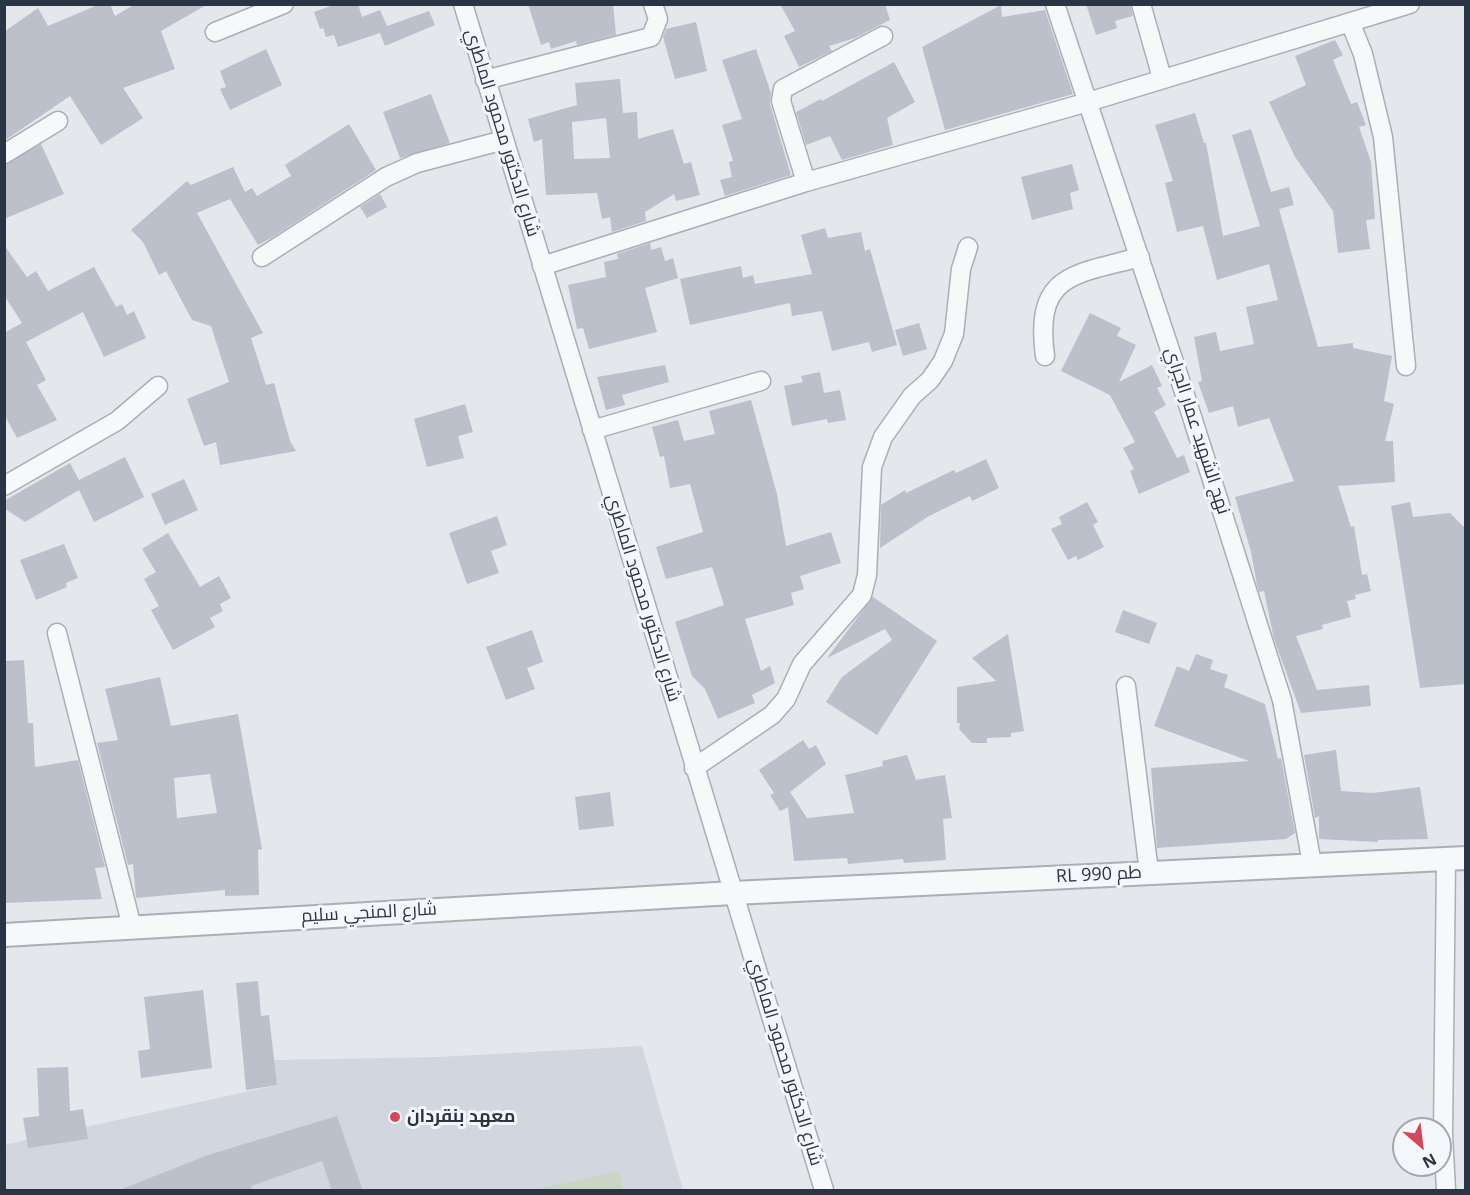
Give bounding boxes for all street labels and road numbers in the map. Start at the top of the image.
street label: شارع الدكتور محمود الماطري [460,27,544,239]
street label: نهج الشهيد عمار الجراي [1160,345,1234,517]
street label: شارع الدكتور محمود الماطري [601,492,685,704]
street label: RL طم 990 [1056,862,1142,888]
street label: شارع المنجي سليم [301,899,437,927]
street label: شارع الدكتور محمود الماطري [743,956,827,1168]

